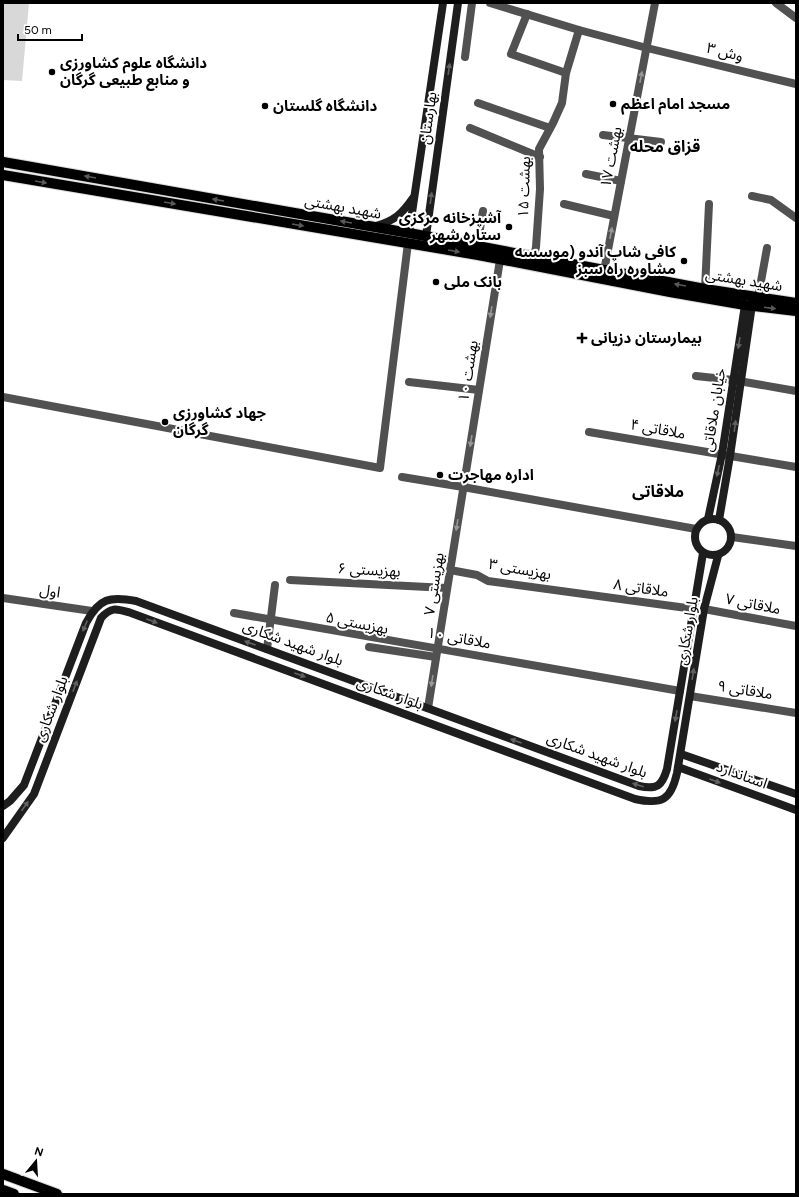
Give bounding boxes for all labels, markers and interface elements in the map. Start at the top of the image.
scale bar [18,16,82,42]
text: 50 m [24,23,52,37]
street label: وش ۳ [705,39,745,65]
place label: دانشگاه علوم کشاورزی و منابع طبیعی گرگان [60,54,207,91]
one-way arrow [446,63,452,75]
marker: دانشگاه علوم کشاورزی و منابع طبیعی گرگان [47,67,57,77]
one-way arrow [638,71,644,83]
street label: بهارستان [415,90,441,146]
place label: مسجد امام اعظم [621,95,730,115]
place label: دانشگاه گلستان [273,97,377,115]
marker: مسجد امام اعظم [608,99,618,109]
marker: دانشگاه گلستان [260,101,270,111]
street label: بهشت ۱۷ [596,125,626,189]
district label: قزاق محله [630,137,700,156]
street label: بهشت ۱۵ [514,156,534,218]
one-way arrow [84,174,96,180]
one-way arrow [35,179,48,185]
street label: شهید بهشتی [303,191,383,223]
one-way arrow [428,192,434,204]
one-way arrow [212,196,224,202]
one-way arrow [164,200,176,206]
place label: آشپزخانه مرکزی ستاره شهر [399,209,502,244]
one-way arrow [340,219,352,225]
one-way arrow [292,222,304,228]
marker: آشپزخانه مرکزی ستاره شهر [504,222,514,232]
one-way arrow [608,226,614,239]
place label: کافی شاپ آندو (موسسه مشاوره راه سبز [515,243,676,278]
one-way arrow [448,248,460,254]
marker: کافی شاپ آندو (موسسه مشاوره راه سبز [679,256,689,266]
street label: شهید بهشتی [704,265,784,295]
place label: بانک ملی [444,273,502,291]
marker: بانک ملی [431,277,441,287]
one-way arrow [674,282,686,288]
one-way arrow [764,305,777,311]
one-way arrow [488,306,494,318]
place label: بیمارستان دزیانی [591,329,702,347]
marker: بیمارستان دزیانی [576,332,588,344]
one-way arrow [736,337,742,349]
street label: بهشت ۱۰ [454,339,482,403]
street label: خیابان ملاقاتی [698,367,730,453]
place label: جهاد کشاورزی گرگان [173,404,267,439]
street label: ملاقاتی ۴ [629,415,687,443]
marker: جهاد کشاورزی گرگان [160,417,170,427]
one-way arrow [732,420,738,432]
one-way arrow [468,434,474,447]
one-way arrow [715,465,721,478]
place label: اداره مهاجرت [448,466,534,484]
marker: اداره مهاجرت [435,470,445,480]
district label: ملاقاتی [632,482,684,501]
one-way arrow [454,519,460,531]
street label: ۷ بهزیستی [420,551,448,617]
street label: ۳ بهزیستی [487,555,553,583]
street label: بهزیستی ۶ [337,559,401,581]
street label: ملاقاتی ۸ [612,575,670,601]
street label: اول [38,580,62,602]
street label: ۷ ملاقاتی [724,590,782,618]
street label: بلوار شکاری [672,595,702,667]
street label: ۵ بهزیستی [324,608,390,638]
street label: بلوار شهید شکاری [240,616,346,670]
one-way arrow [147,618,159,624]
one-way arrow [82,621,88,633]
street label: ۱۰ ملاقاتی [426,624,492,652]
one-way arrow [243,639,255,645]
one-way arrow [691,668,697,680]
one-way arrow [295,673,307,679]
street label: بلوار شکاری [354,673,426,713]
street label: بلوار شکاری [30,674,72,744]
one-way arrow [429,675,435,687]
street label: ملاقاتی ۹ [716,677,774,703]
one-way arrow [72,680,78,692]
one-way arrow [673,710,679,722]
street label: بلوار شهید شکاری [544,728,650,782]
one-way arrow [510,737,522,743]
street label: استاندارد [714,757,770,793]
one-way arrow [709,778,721,784]
one-way arrow [632,782,644,788]
one-way arrow [21,801,30,812]
north arrow [16,1141,56,1181]
text: N [33,1144,45,1159]

